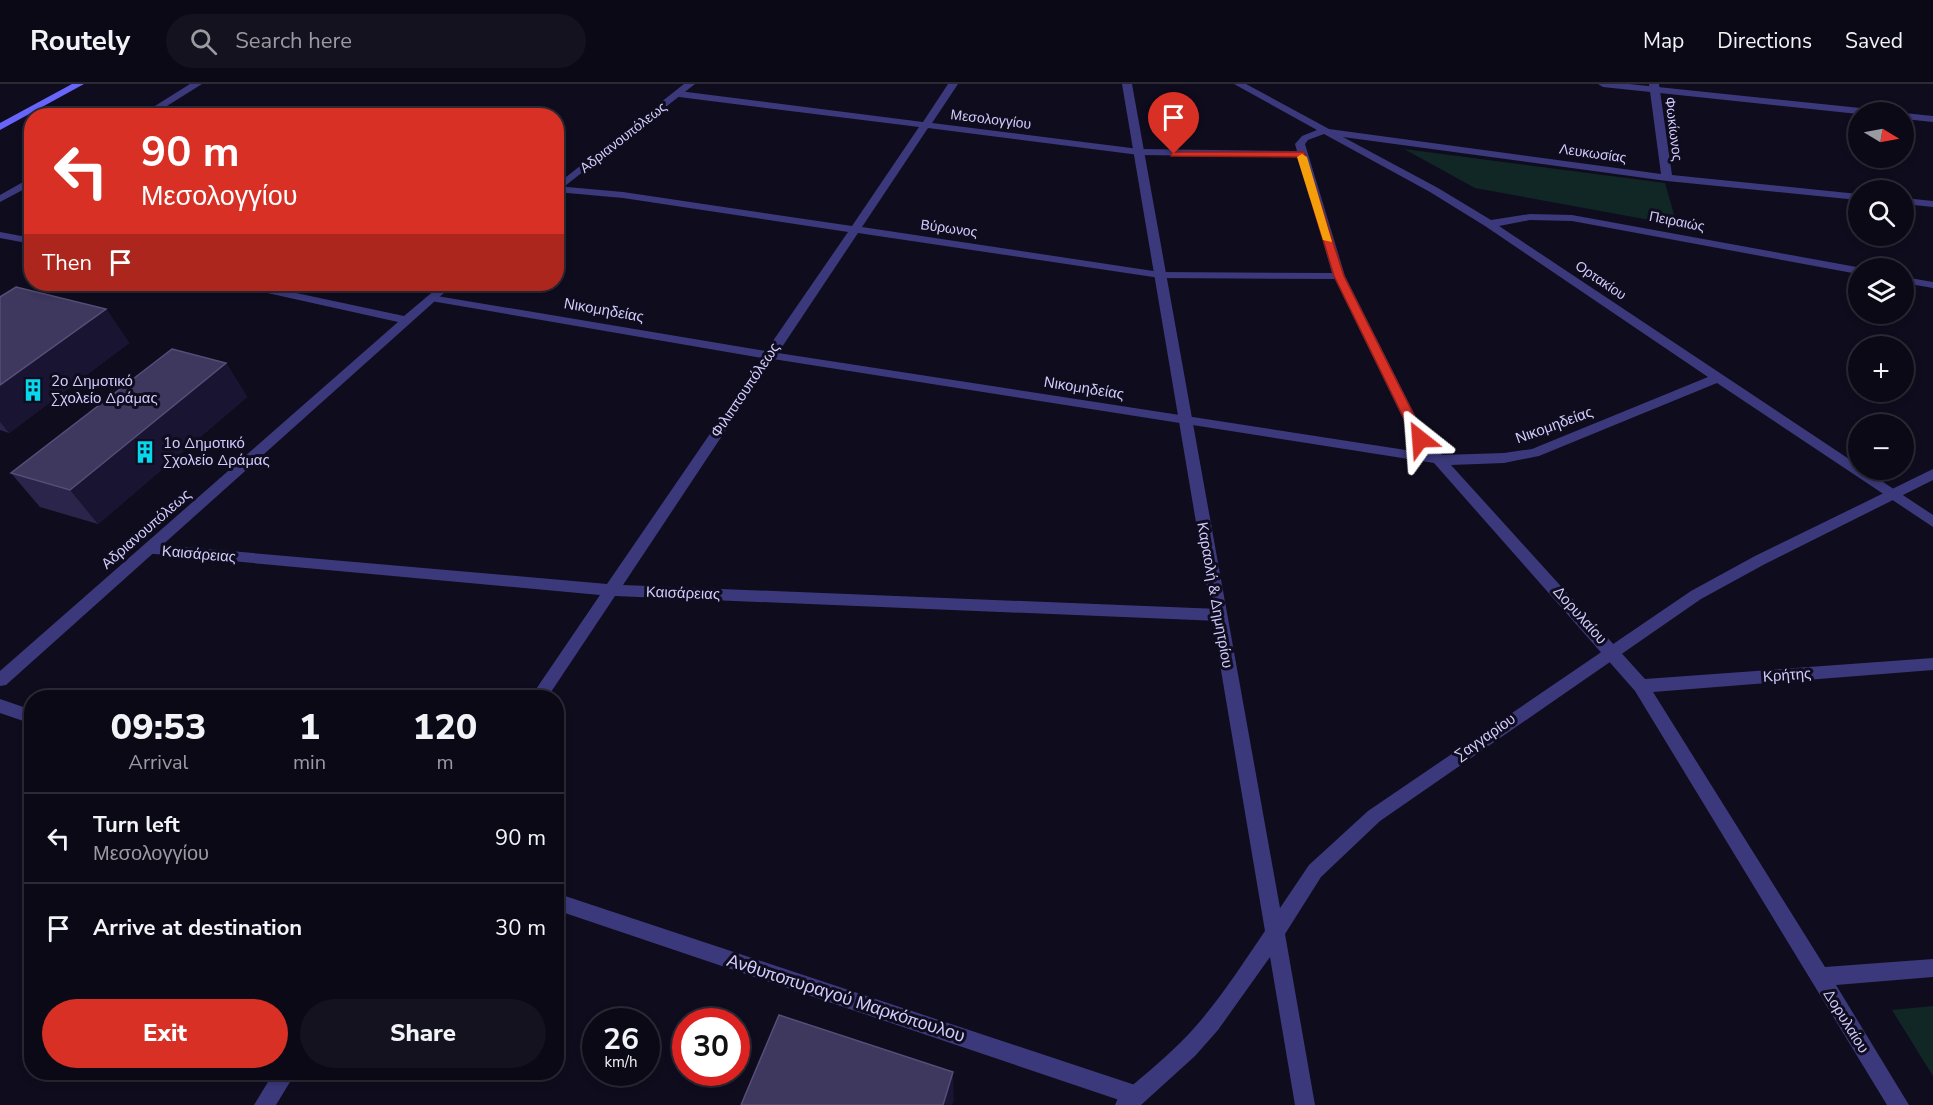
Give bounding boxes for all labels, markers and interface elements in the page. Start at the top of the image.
search box [166,14,586,68]
text: Routely [30,22,130,60]
icon: search [187,25,220,58]
text: Search here [235,26,352,56]
text: Map [1643,27,1684,55]
text: Directions [1717,27,1812,55]
text: Saved [1845,27,1903,55]
pin [1148,92,1199,154]
street label: Φωκίωνος [1660,96,1687,163]
street label: Αδριανουπόλεως [576,97,671,177]
icon: arrive [1157,101,1190,134]
north arrow [1848,102,1914,168]
map controls [1848,102,1914,480]
street label: Μεσολογγίου [949,105,1032,134]
text: 90 m [141,124,240,181]
icon: left [42,132,120,210]
street label: Λευκωσίας [1558,139,1628,168]
text: Μεσολογγίου [141,178,298,215]
button: search [1848,180,1914,246]
street label: Πειραιώς [1647,207,1707,236]
street label: Βύρωνος [919,215,979,242]
icon: arrive [104,246,137,279]
text: Then [42,248,92,278]
street label: Ορτακίου [1572,256,1630,304]
button: layers [1848,258,1914,324]
street label: Νικομηδείας [562,293,646,327]
button: + [1848,336,1914,402]
street label: Φιλιππουπόλεως [706,339,784,441]
place label: 2ο Δημοτικό Σχολείο Δράμας [51,371,158,408]
street label: Νικομηδείας [1043,372,1125,404]
building icon: 2ο Δημοτικό Σχολείο Δράμας [20,377,46,403]
street label: Νικομηδείας [1513,402,1595,448]
position arrow [1388,407,1452,471]
button: − [1848,414,1914,480]
place label: 1ο Δημοτικό Σχολείο Δράμας [163,433,270,470]
building icon: 1ο Δημοτικό Σχολείο Δράμας [132,439,158,465]
street label: Αδριανουπόλεως [97,484,195,574]
street label: Καραολή & Δημητρίου [1192,520,1238,670]
street label: Καισάρειας [161,541,237,567]
street label: Καισάρειας [646,582,720,604]
street label: Δορυλαίου [1549,582,1611,648]
street label: Κρήτης [1762,663,1812,687]
text: 09:53 [111,703,206,752]
text: 1 [299,703,320,752]
text: 120 [413,703,477,752]
street label: Σαγγαρίου [1451,709,1519,765]
text: Arrival [128,749,189,776]
text: min [293,749,326,776]
text: m [436,749,454,776]
text: Turn left [93,810,180,840]
icon: left [42,822,75,855]
text: 90 m [495,823,546,853]
text: Μεσολογγίου [93,840,209,867]
icon: arrive [42,912,75,945]
text: Arrive at destination [93,913,302,943]
text: 30 m [495,913,546,943]
street label: Ανθυποπυραγού Μαρκόπουλου [724,948,968,1048]
street label: Δορυλαίου [1818,985,1874,1057]
button: Exit [42,999,288,1068]
button: Share [300,999,546,1068]
speed limit sign: 30 [672,1008,750,1086]
text: 26 [603,1019,639,1060]
text: km/h [604,1052,638,1072]

